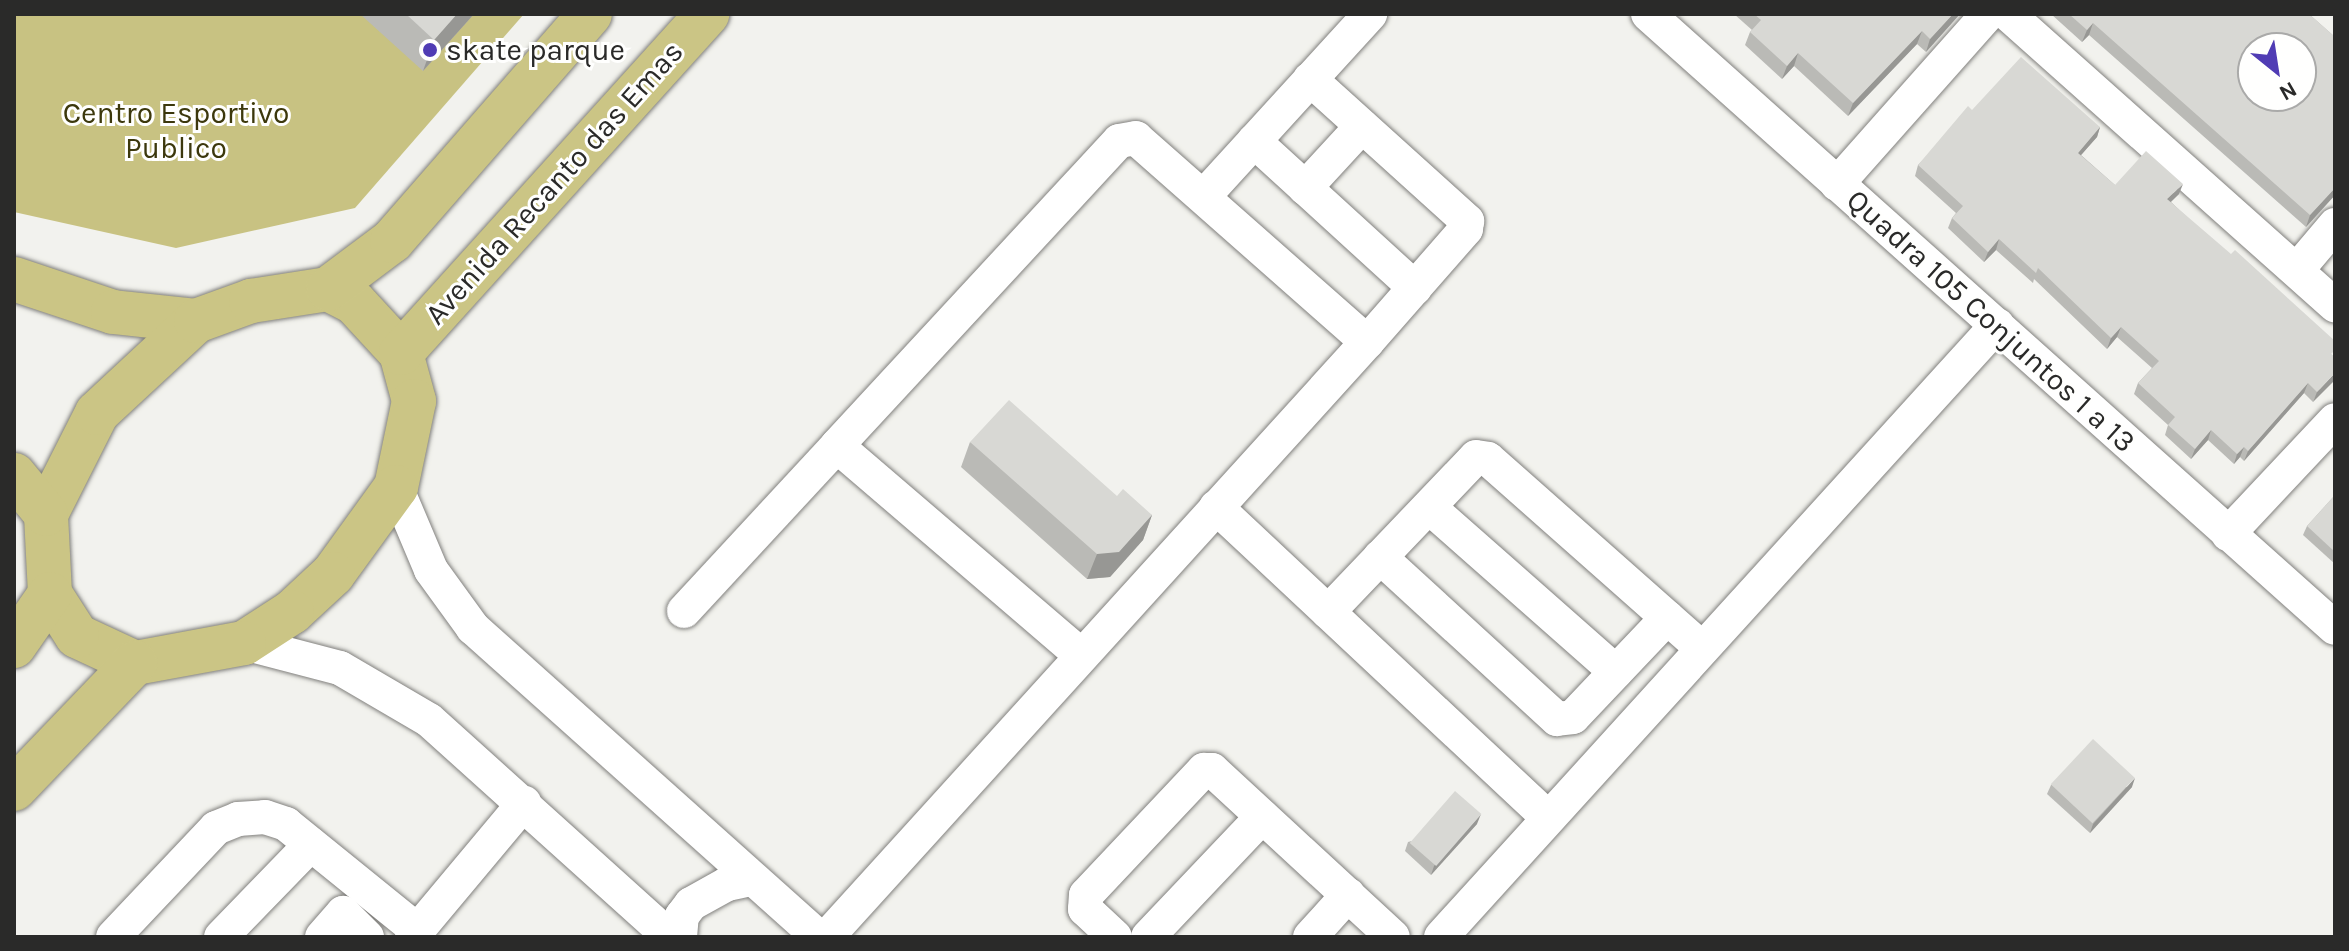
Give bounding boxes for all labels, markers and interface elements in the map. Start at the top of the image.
place label: skate parque [446,32,625,68]
north arrow [2237,32,2317,112]
street label: Avenida Recanto das Emas [417,34,691,332]
marker: skate parque [421,41,439,59]
text: N [2275,76,2301,106]
park label: Centro Esportivo Publico [63,95,289,166]
street label: Quadra 105 Conjuntos 1 a 13 [1839,182,2143,460]

